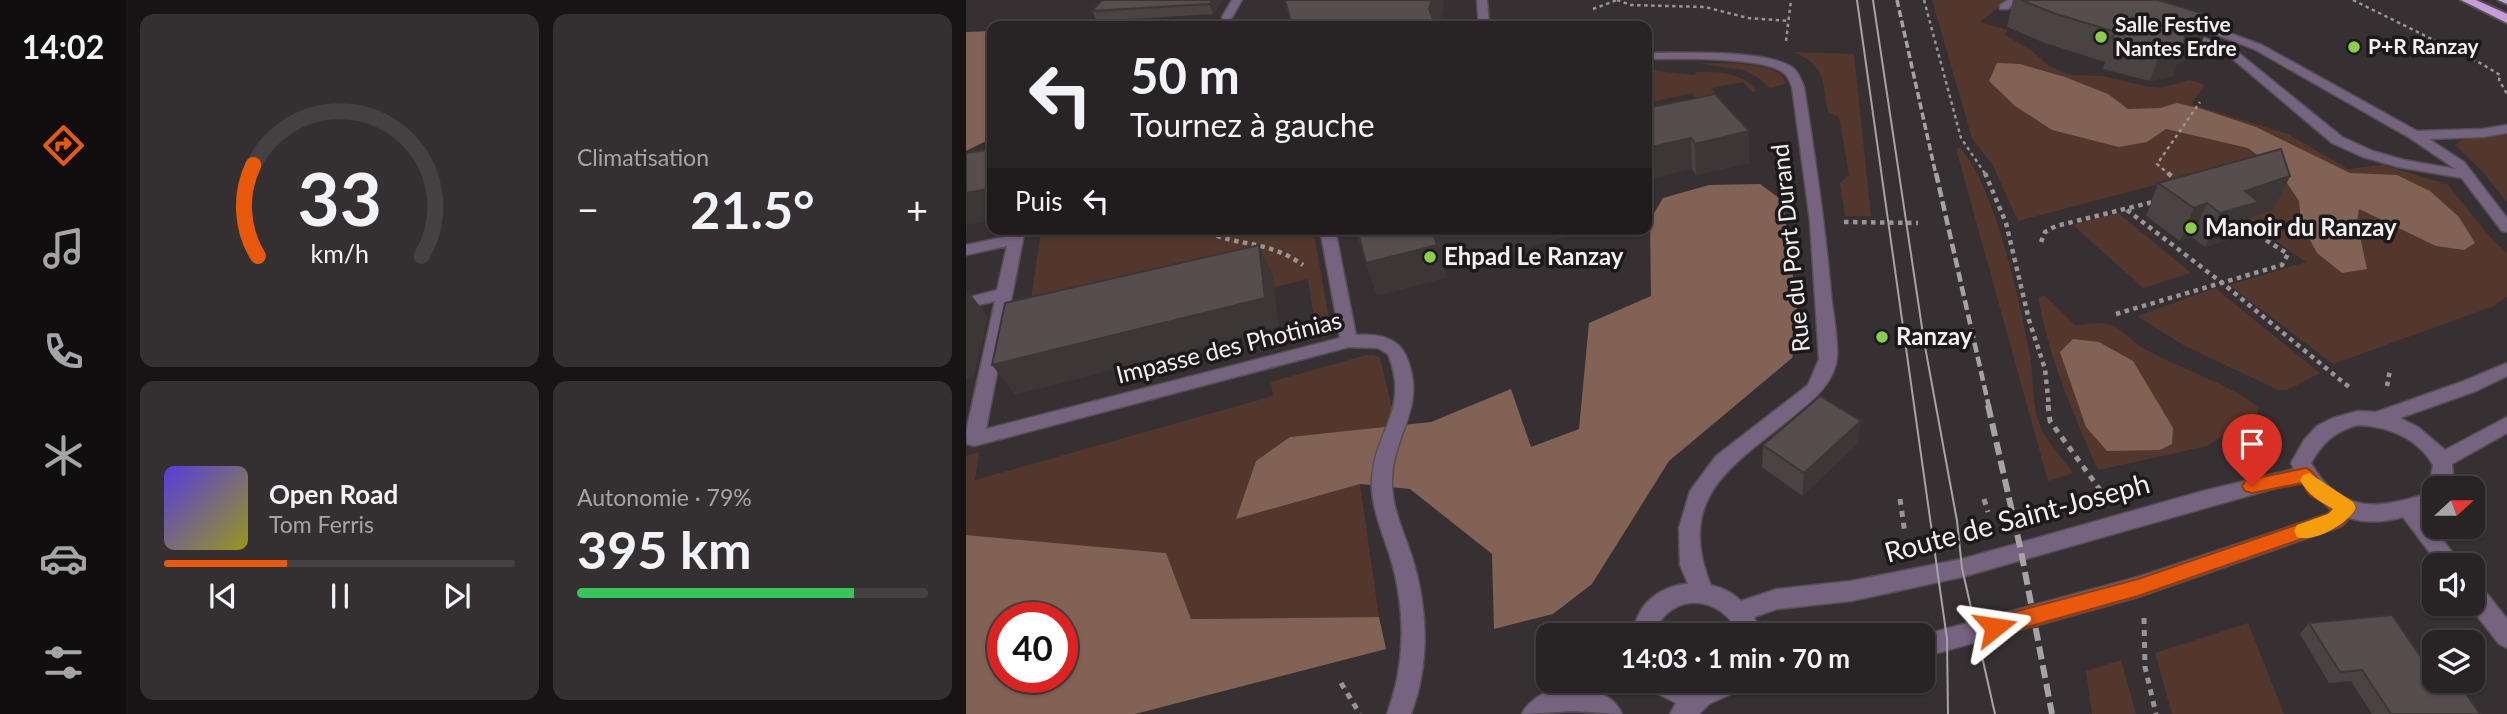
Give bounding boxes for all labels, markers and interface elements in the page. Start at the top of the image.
place label: Salle Festive Nantes Erdre [2115,11,2237,60]
text: 14:02 [22,27,104,66]
marker: Salle Festive Nantes Erdre [2093,29,2109,45]
place label: P+R Ranzay [2368,33,2480,58]
marker: P+R Ranzay [2346,39,2362,55]
text: 50 m [1130,46,1240,104]
icon: left [1015,49,1106,140]
text: Tournez à gauche [1130,105,1375,144]
icon: directions [39,121,88,170]
text: Climatisation [577,143,709,171]
street label: Rue du Port Durand [1764,143,1815,354]
text: 33 [297,155,382,243]
text: 21.5° [690,178,815,240]
icon: left [1077,182,1115,220]
text: Puis [1015,185,1063,217]
text: − [577,186,599,232]
text: + [906,186,928,232]
place label: Manoir du Ranzay [2205,212,2397,241]
marker: Manoir du Ranzay [2183,220,2199,236]
icon: music [39,224,88,273]
text: km/h [310,238,369,268]
place label: Ehpad Le Ranzay [1444,241,1624,270]
marker: Ehpad Le Ranzay [1422,249,1438,265]
street label: Impasse des Photinias [1113,304,1344,389]
place label: Ranzay [1896,321,1973,350]
icon: phone [39,327,88,376]
marker: Ranzay [1874,329,1890,345]
pin [2222,414,2282,486]
icon: arrive [2233,425,2271,463]
icon: climate [39,431,88,480]
street label: Route de Saint-Joseph [1880,465,2153,569]
north arrow [2422,476,2485,539]
map controls [2422,476,2485,693]
text: Open Road [269,478,398,510]
text: Autonomie · 79% [577,483,752,511]
text: Tom Ferris [269,510,374,538]
text: 395 km [577,518,751,580]
icon: car [39,534,88,583]
button: sound [2422,553,2485,616]
icon: previous [204,577,242,615]
icon: pause [321,577,359,615]
icon: next [438,577,476,615]
position arrow [1958,590,2032,664]
speed limit sign: 40 [987,602,1078,693]
button: layers [2422,630,2485,693]
icon: filters [39,638,88,687]
text: 14:03 · 1 min · 70 m [1621,642,1850,674]

